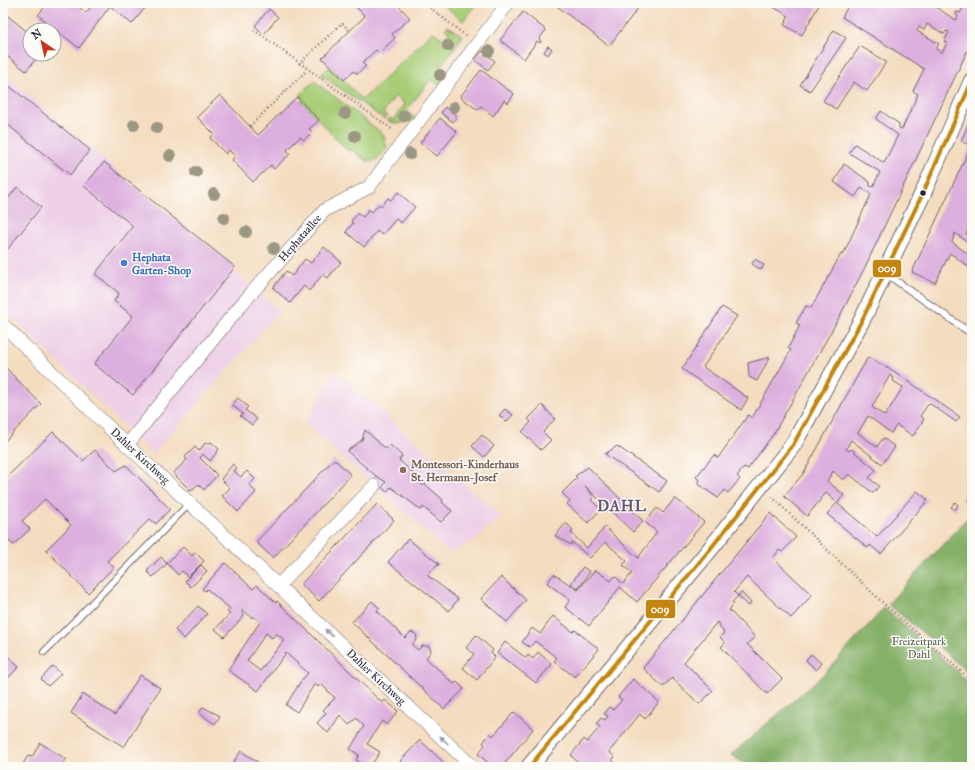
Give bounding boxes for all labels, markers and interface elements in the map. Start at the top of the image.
north arrow [22,22,62,62]
text: N [29,26,45,42]
unlabelled marker [918,188,928,198]
street label: Hephataallee [276,211,324,264]
place label: Hephata Garten-Shop [132,251,192,278]
marker: Hephata Garten-Shop [119,258,129,268]
line badge: 009 [872,259,902,278]
text: 009 [878,262,896,276]
street label: Dahler Kirchweg [108,425,173,487]
place label: Montessori-Kinderhaus St. Hermann-Josef [411,458,519,485]
marker: Montessori-Kinderhaus St. Hermann-Josef [398,465,408,475]
district label: DAHL [597,497,647,515]
line badge: 009 [645,599,676,619]
text: 009 [651,603,669,617]
one-way arrow [324,628,334,638]
park label: Freizeitpark Dahl [892,635,947,661]
street label: Dahler Kirchweg [344,646,409,708]
one-way arrow [439,736,449,745]

